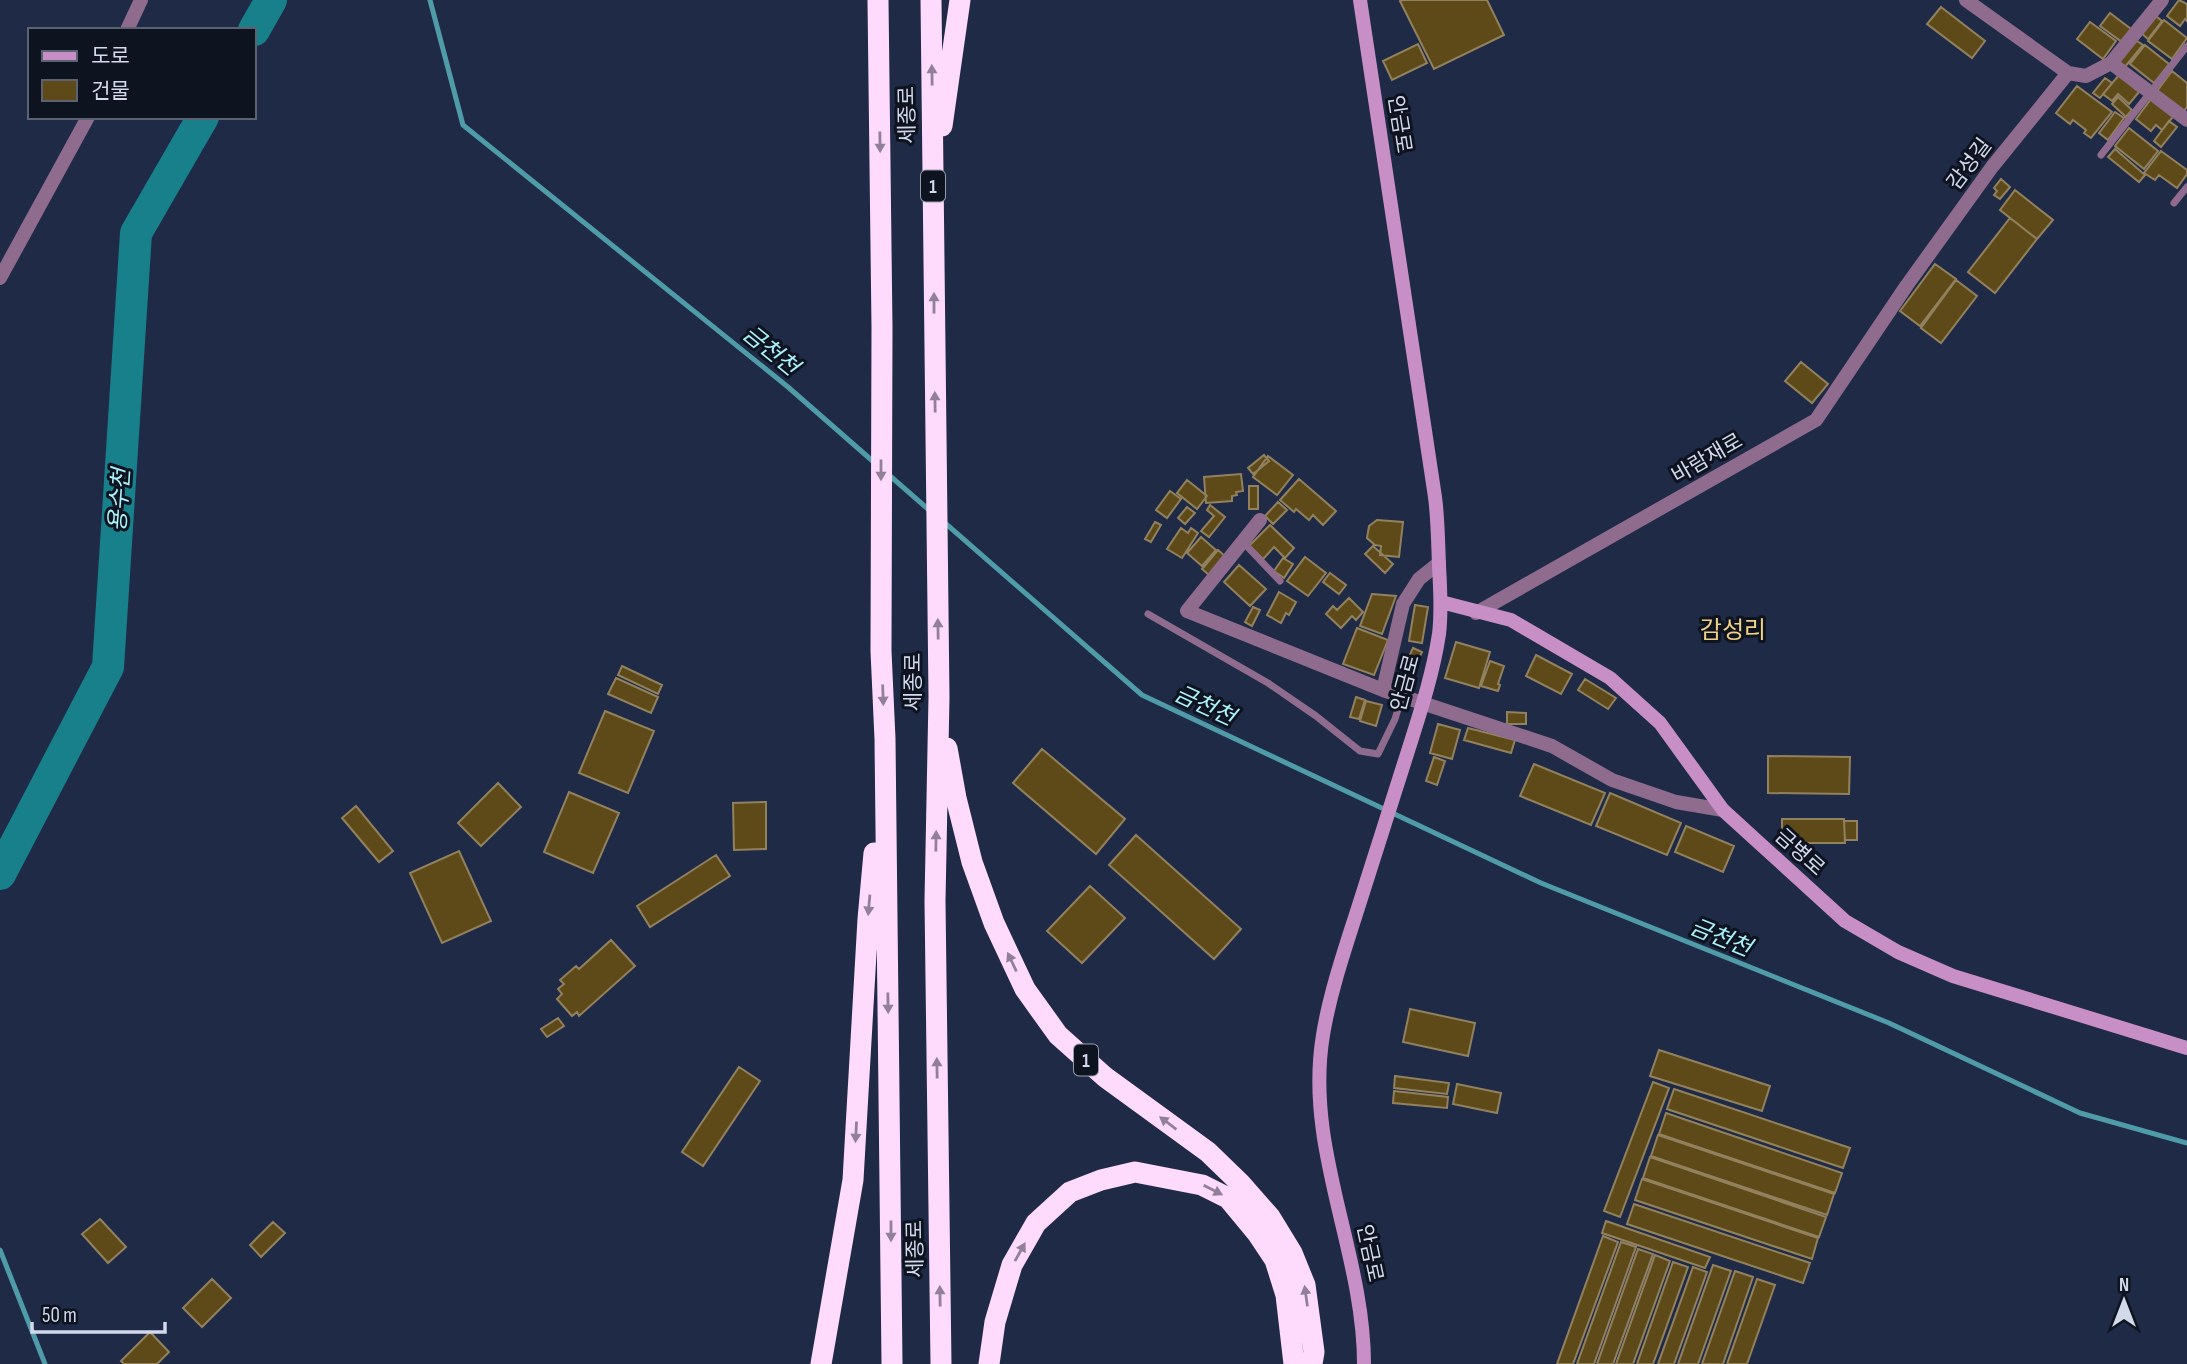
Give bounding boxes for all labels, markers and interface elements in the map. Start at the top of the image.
legend [28,28,256,119]
text: 도로 [91,44,130,69]
one-way arrow [926,64,937,86]
text: 건물 [91,79,130,104]
street label: 세종로 [894,86,921,144]
street label: 안금로 [1383,93,1416,155]
one-way arrow [874,131,886,153]
street label: 감성길 [1942,134,1997,195]
road number: 1 [921,170,945,202]
one-way arrow [928,292,940,314]
water label: 금천천 [737,320,806,383]
one-way arrow [929,390,940,412]
street label: 바람재로 [1668,428,1747,489]
one-way arrow [875,459,887,481]
water label: 용수천 [104,465,136,533]
district label: 감성리 [1700,616,1766,645]
one-way arrow [932,618,943,640]
street label: 안금로 [1386,652,1425,714]
street label: 세종로 [901,653,926,711]
water label: 금천천 [1170,680,1242,733]
one-way arrow [877,684,888,706]
street label: 금병로 [1770,824,1830,881]
one-way arrow [930,830,942,852]
one-way arrow [863,894,874,916]
water label: 금천천 [1686,913,1758,964]
one-way arrow [1006,952,1018,972]
one-way arrow [882,993,894,1015]
road number: 1 [1074,1044,1098,1076]
one-way arrow [931,1057,943,1079]
one-way arrow [1159,1116,1177,1130]
one-way arrow [850,1121,861,1143]
one-way arrow [1203,1185,1223,1196]
one-way arrow [885,1220,896,1242]
street label: 세종로 [902,1220,929,1278]
street label: 안금로 [1351,1222,1388,1284]
one-way arrow [1014,1242,1026,1261]
north arrow [2089,1266,2159,1336]
text: N [2119,1274,2129,1297]
one-way arrow [934,1285,946,1307]
one-way arrow [1301,1285,1312,1307]
scale bar [32,1290,164,1334]
text: 50 m [42,1303,77,1328]

